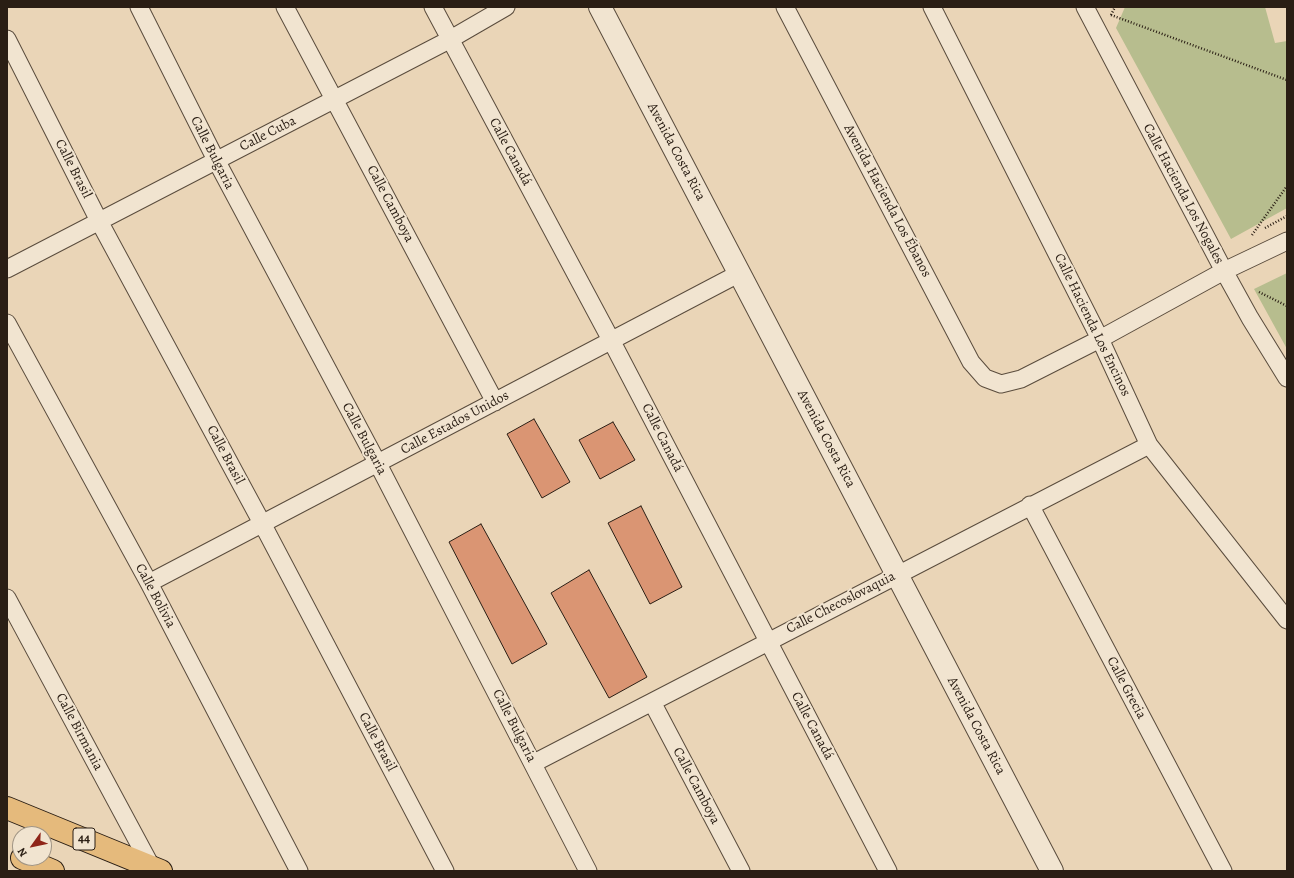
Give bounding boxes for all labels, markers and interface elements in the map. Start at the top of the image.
street label: Avenida Costa Rica [643,100,709,204]
street label: Calle Cuba [237,113,299,155]
street label: Calle Bulgaria [186,114,238,192]
street label: Calle Canadá [485,115,535,189]
street label: Calle Hacienda Los Nogales [1139,121,1227,267]
street label: Avenida Hacienda Los Ébanos [840,122,934,280]
street label: Calle Brasil [51,137,95,201]
street label: Calle Camboya [363,163,417,245]
street label: Calle Hacienda Los Encinos [1050,251,1134,399]
street label: Calle Estados Unidos [398,387,512,459]
street label: Avenida Costa Rica [793,387,859,491]
street label: Calle Bulgaria [338,400,390,478]
street label: Calle Canadá [638,401,686,475]
street label: Calle Brasil [203,423,247,487]
street label: Calle Bolivia [131,561,179,631]
street label: Calle Checoslovaquia [784,568,898,638]
street label: Calle Grecia [1103,654,1149,722]
street label: Avenida Costa Rica [943,674,1009,778]
street label: Calle Bulgaria [488,687,540,765]
street label: Calle Canadá [787,689,837,763]
street label: Calle Birmania [52,691,106,773]
street label: Calle Brasil [355,710,399,774]
street label: Calle Camboya [669,745,723,827]
north arrow [12,826,52,866]
road number: 44 [73,828,95,850]
text: N [14,845,31,860]

